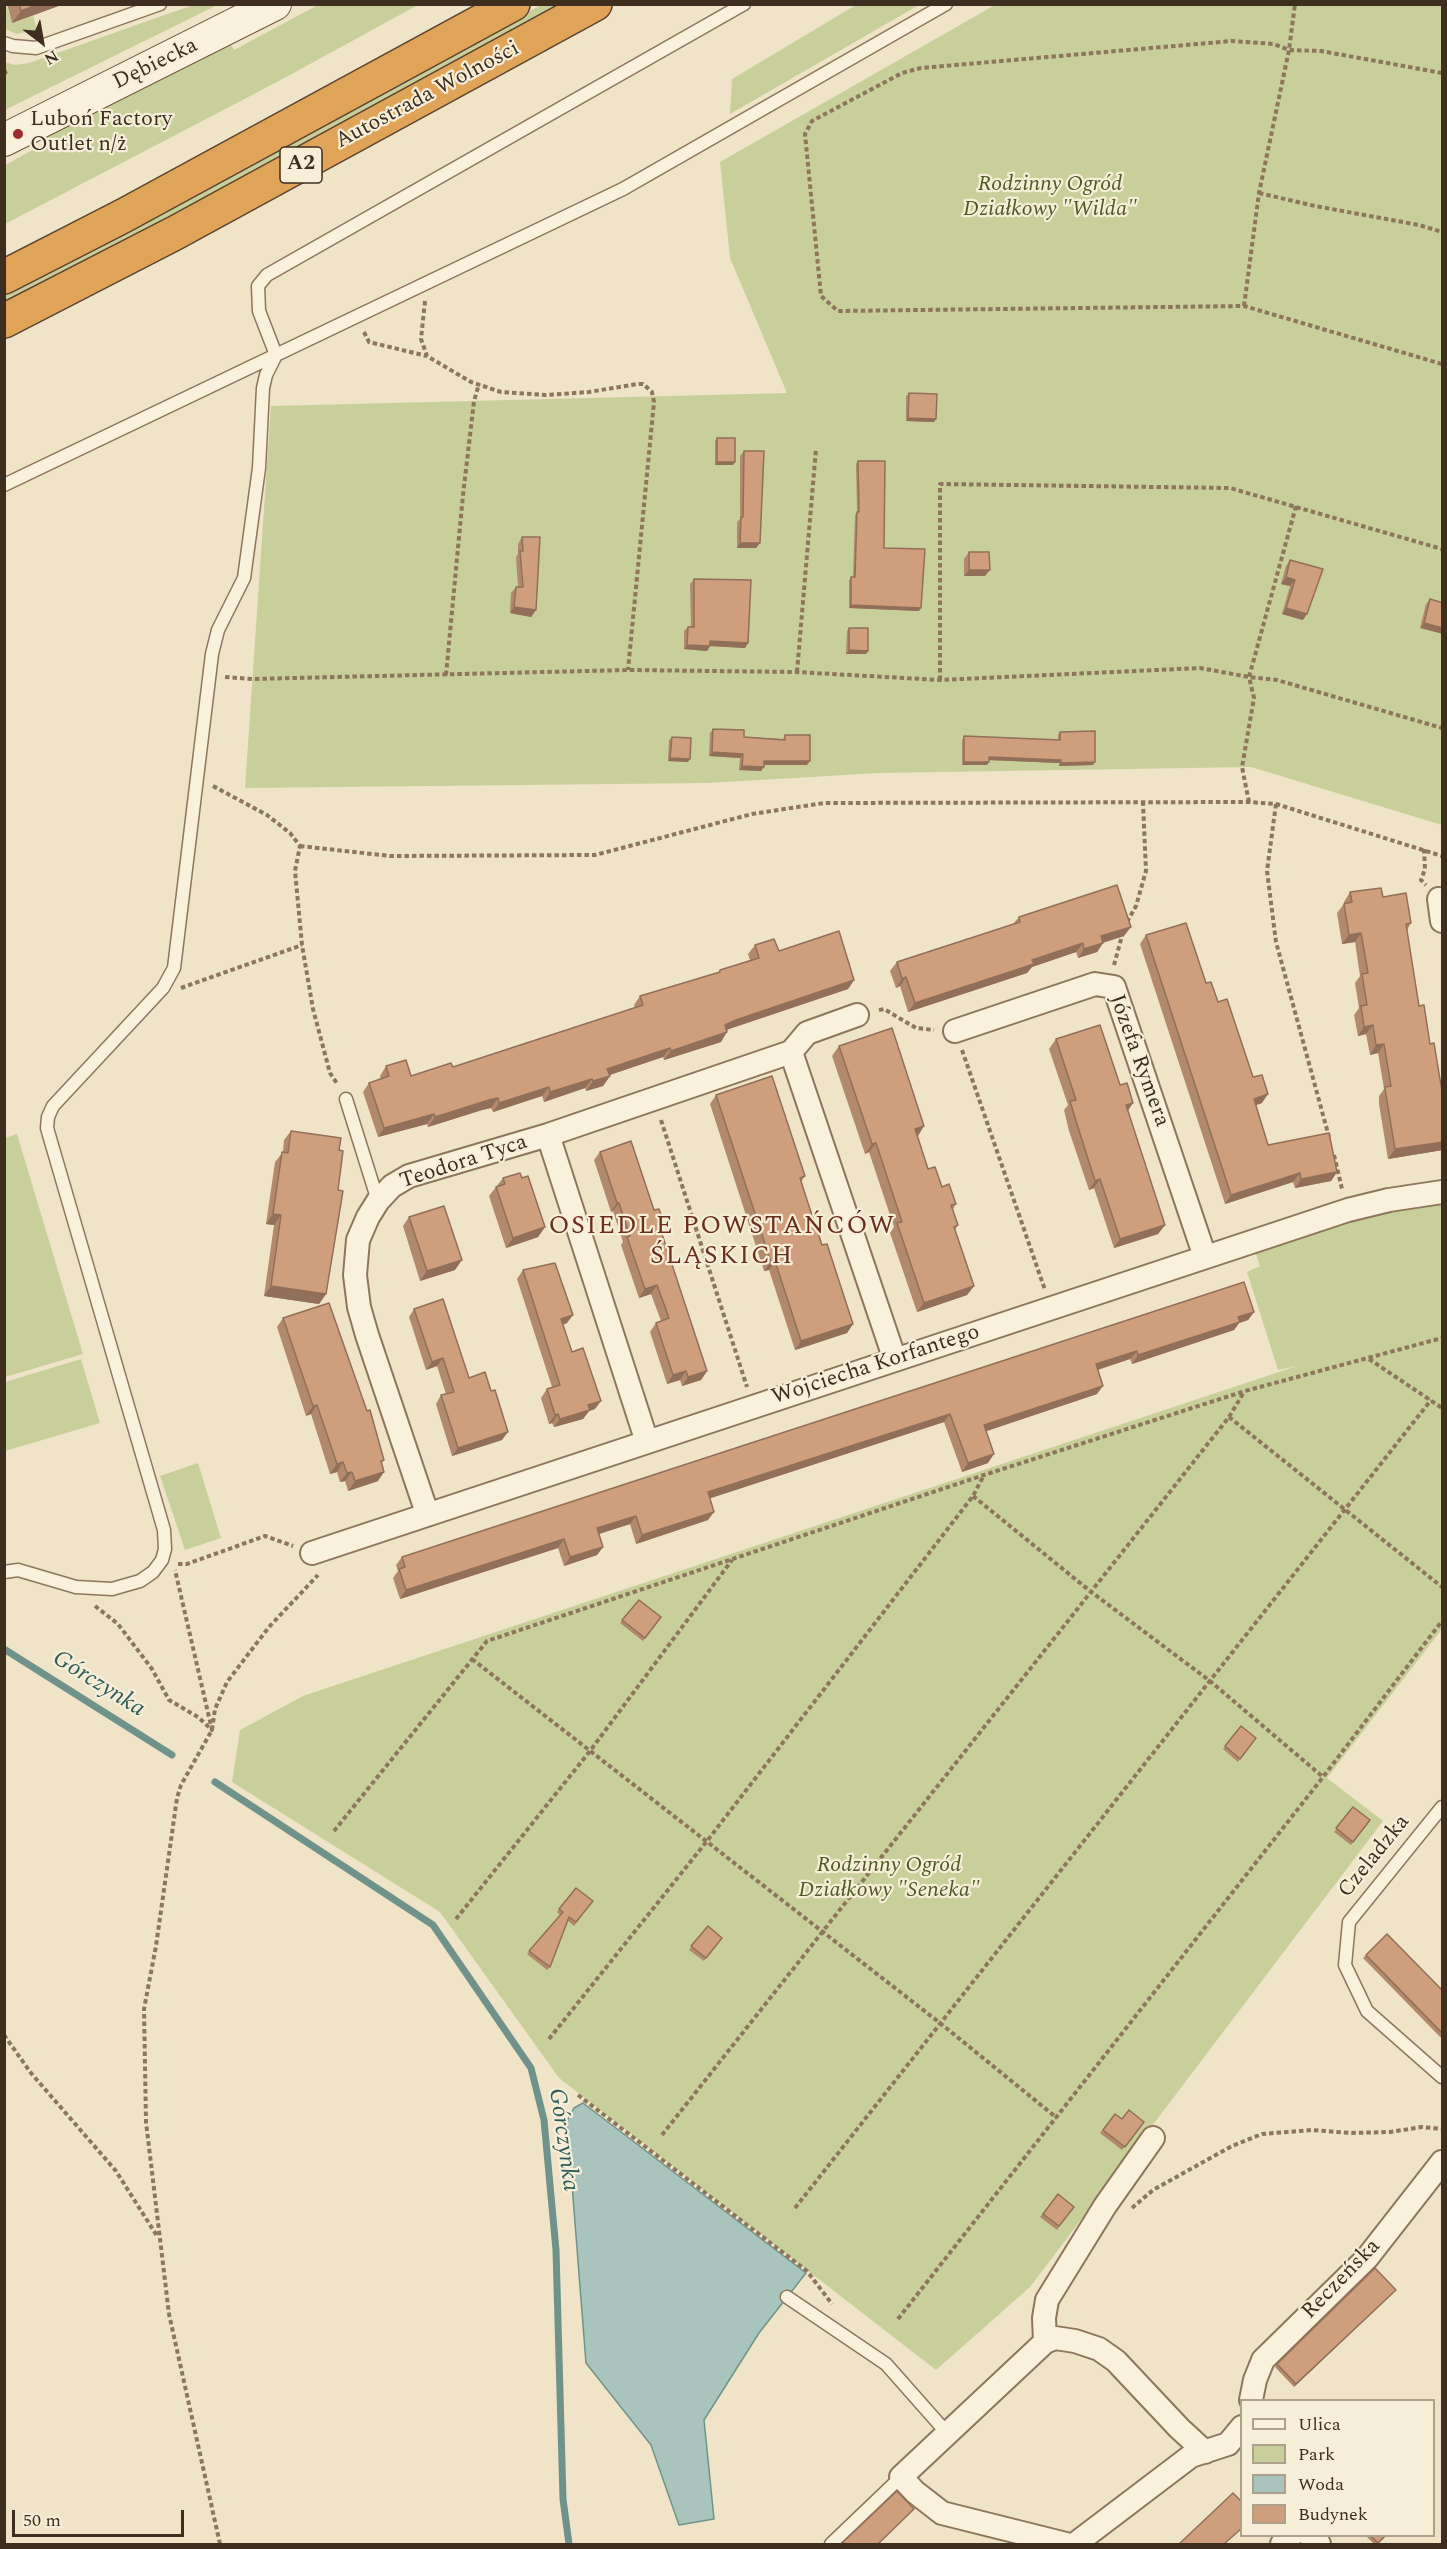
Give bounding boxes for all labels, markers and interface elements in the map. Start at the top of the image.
north arrow [12,12,72,72]
street label: Dębiecka [109,33,203,97]
street label: Autostrada Wolności [331,36,525,156]
text: N [39,44,63,71]
place label: Luboń Factory Outlet n/ż [30,108,172,160]
marker: Luboń Factory Outlet n/ż [11,127,25,141]
road number: A2 [280,147,322,183]
park label: Rodzinny Ogród Działkowy "Wilda" [963,173,1137,224]
street label: Józefa Rymera [1102,991,1174,1131]
street label: Teodora Tyca [397,1130,531,1196]
district label: OSIEDLE POWSTAŃCÓW ŚLĄSKICH [549,1212,895,1274]
street label: Wojciecha Korfantego [769,1320,983,1412]
water label: Górczynka [46,1645,150,1725]
street label: Czeladzka [1334,1810,1416,1904]
park label: Rodzinny Ogród Działkowy "Seneka" [798,1854,980,1906]
water label: Górczynka [541,2087,583,2193]
street label: Reczeńska [1297,2234,1387,2326]
legend [1240,2399,1435,2537]
text: Ulica [1298,2411,1341,2438]
text: Park [1298,2441,1335,2468]
text: Woda [1298,2471,1344,2498]
scale bar [15,2498,188,2536]
text: Budynek [1298,2501,1368,2528]
text: 50 m [23,2507,61,2534]

